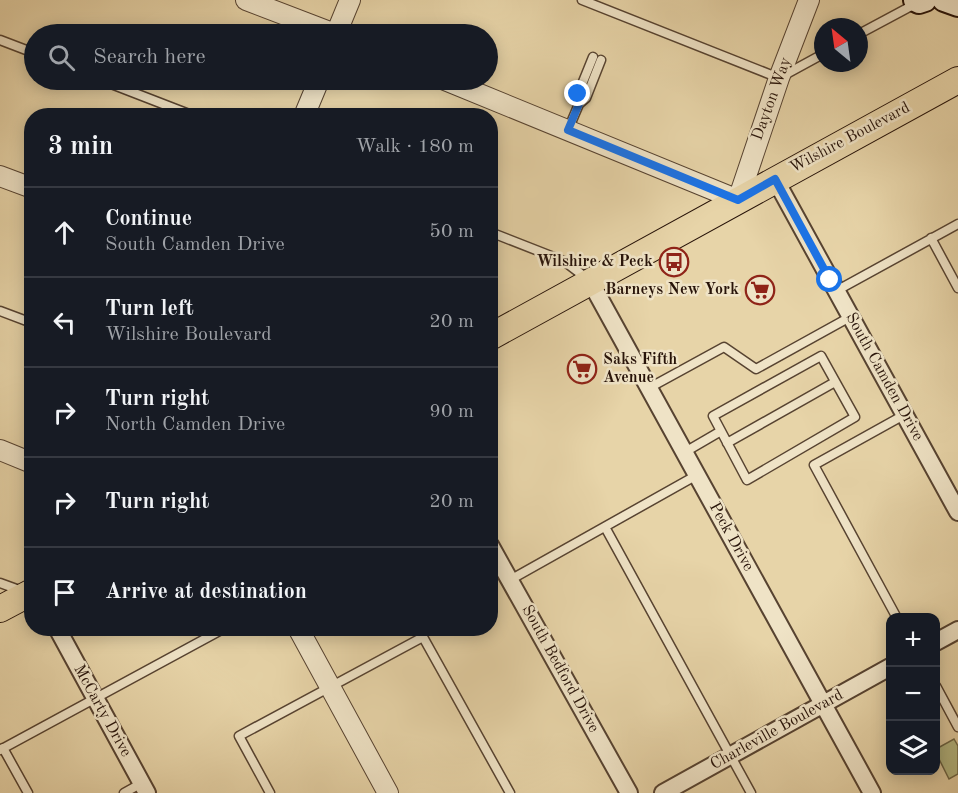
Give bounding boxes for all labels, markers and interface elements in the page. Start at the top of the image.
north arrow [814,18,868,72]
search box [24,24,498,90]
icon: search [45,41,78,74]
text: Search here [93,46,206,68]
street label: Dayton Way [750,55,795,143]
route end [564,80,590,106]
street label: Wilshire Boulevard [787,100,913,176]
text: 3 min [48,134,113,160]
text: Walk · 180 m [355,137,474,157]
text: Continue [105,208,192,230]
icon: ahead [48,216,81,249]
text: 50 m [429,222,474,242]
text: South Camden Drive [105,235,285,255]
bus stop icon: Wilshire & Peck [658,246,690,278]
place label: Wilshire & Peck [536,254,653,270]
route start [816,266,842,292]
supermarket icon: Barneys New York [744,274,776,306]
place label: Barneys New York [605,282,739,298]
text: Turn left [105,298,194,320]
icon: left [48,306,81,339]
street label: South Camden Drive [842,310,926,444]
text: 20 m [429,312,474,332]
text: Wilshire Boulevard [105,325,272,345]
place label: Saks Fifth Avenue [603,352,677,386]
supermarket icon: Saks Fifth Avenue [566,353,598,385]
text: Turn right [105,388,209,410]
icon: right [48,396,81,429]
text: 90 m [429,402,474,422]
text: North Camden Drive [105,415,285,435]
icon: right [48,486,81,519]
text: Turn right [105,491,209,513]
text: 20 m [429,492,474,512]
street label: Peck Drive [706,500,756,574]
icon: arrive [48,576,81,609]
text: Arrive at destination [105,581,307,603]
street label: South Bedford Drive [518,603,602,735]
map controls [886,613,940,775]
button: + [886,613,940,667]
street label: McCarty Drive [70,662,134,760]
button: − [886,667,940,721]
street label: Charleville Boulevard [708,687,846,773]
button: layers [886,721,940,775]

